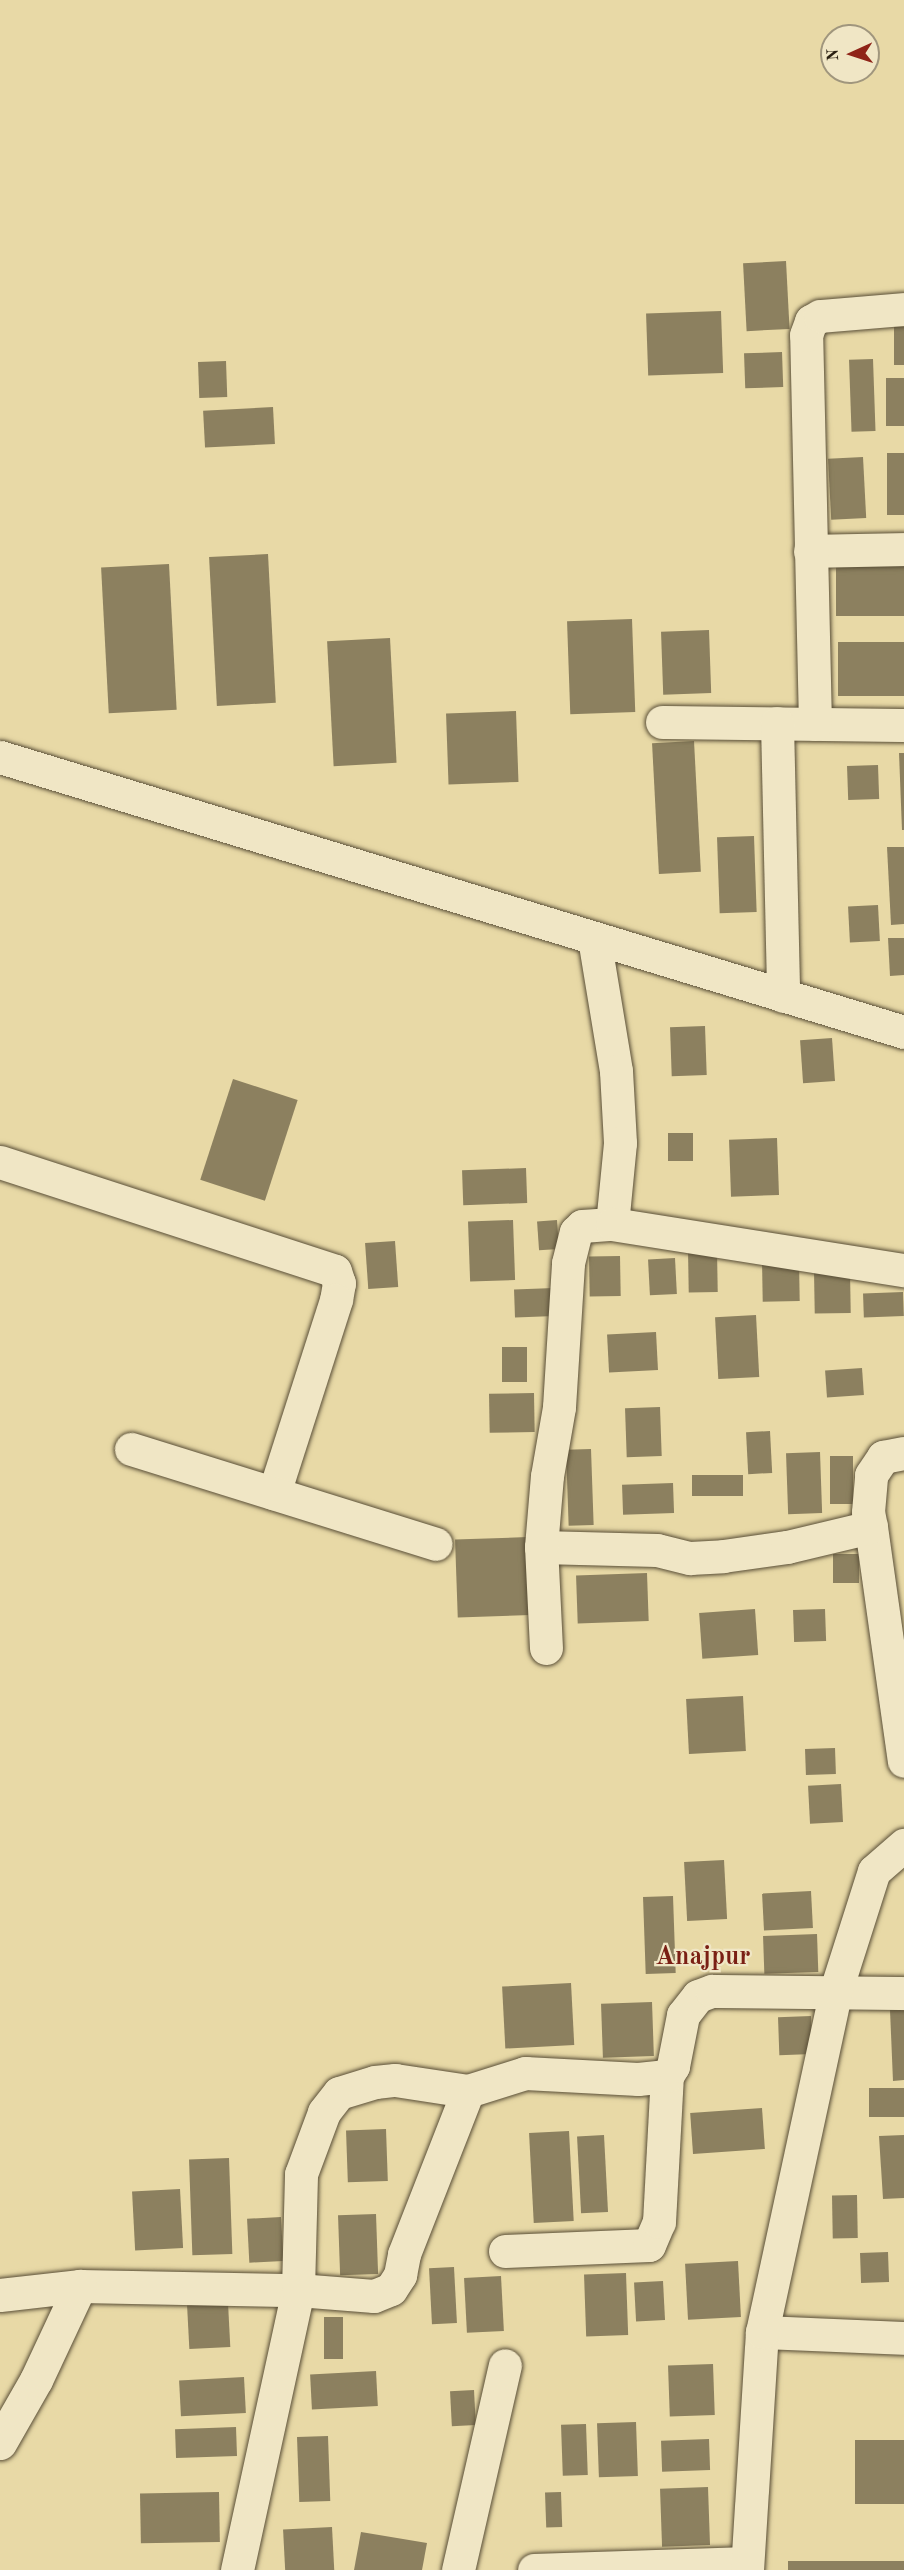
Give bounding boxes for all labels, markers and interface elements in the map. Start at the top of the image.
north arrow [820,24,880,84]
text: N [826,48,842,61]
district label: Anajpur [655,1942,751,1974]

